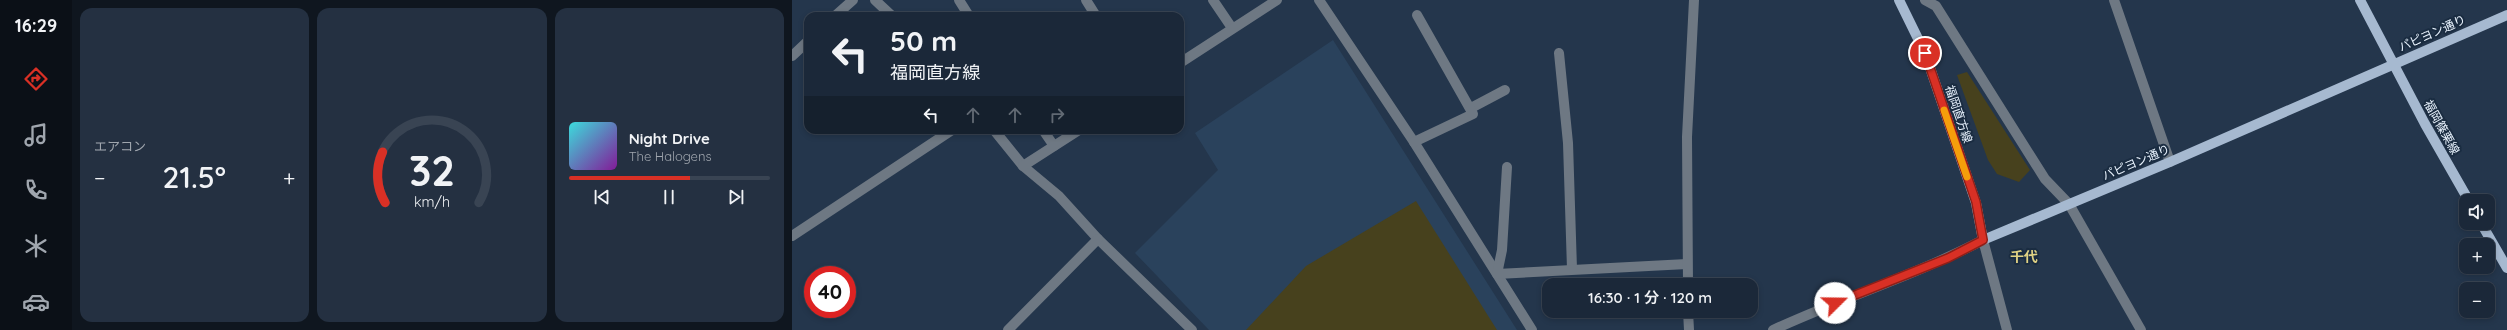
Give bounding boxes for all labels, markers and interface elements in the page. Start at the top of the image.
street label: パピヨン通り [2396,12,2468,54]
text: 16:29 [15,14,57,37]
text: 50 m [890,23,957,58]
icon: left [824,28,876,80]
pin [1908,36,1942,70]
icon: arrive [1914,42,1936,64]
text: 福岡直方線 [890,61,980,84]
icon: directions [22,65,50,93]
street label: 福岡直方線 [1942,83,1976,145]
street label: 福岡篠栗線 [2421,97,2463,157]
icon: left [920,104,942,126]
icon: ahead [962,104,984,126]
icon: ahead [1004,104,1026,126]
icon: right [1046,104,1068,126]
icon: music [22,121,50,149]
text: Night Drive [629,129,710,148]
text: エアコン [94,138,146,154]
street label: パピヨン通り [2100,141,2172,183]
text: 32 [409,144,455,196]
text: The Halogens [629,148,712,164]
text: 21.5° [162,158,226,196]
text: − [94,164,105,192]
text: + [283,164,295,192]
icon: phone [22,176,50,204]
icon: previous [591,186,613,208]
icon: pause [658,186,680,208]
icon: next [725,186,747,208]
text: km/h [414,193,450,211]
map controls [2459,194,2495,318]
button: sound [2459,194,2495,230]
icon: climate [22,232,50,260]
button: + [2459,238,2495,274]
district label: 千代 [2010,248,2038,266]
speed limit sign: 40 [804,266,856,318]
position arrow [1814,282,1856,324]
button: − [2459,282,2495,318]
icon: car [22,288,50,316]
text: 16:30 · 1 分 · 120 m [1588,288,1712,307]

